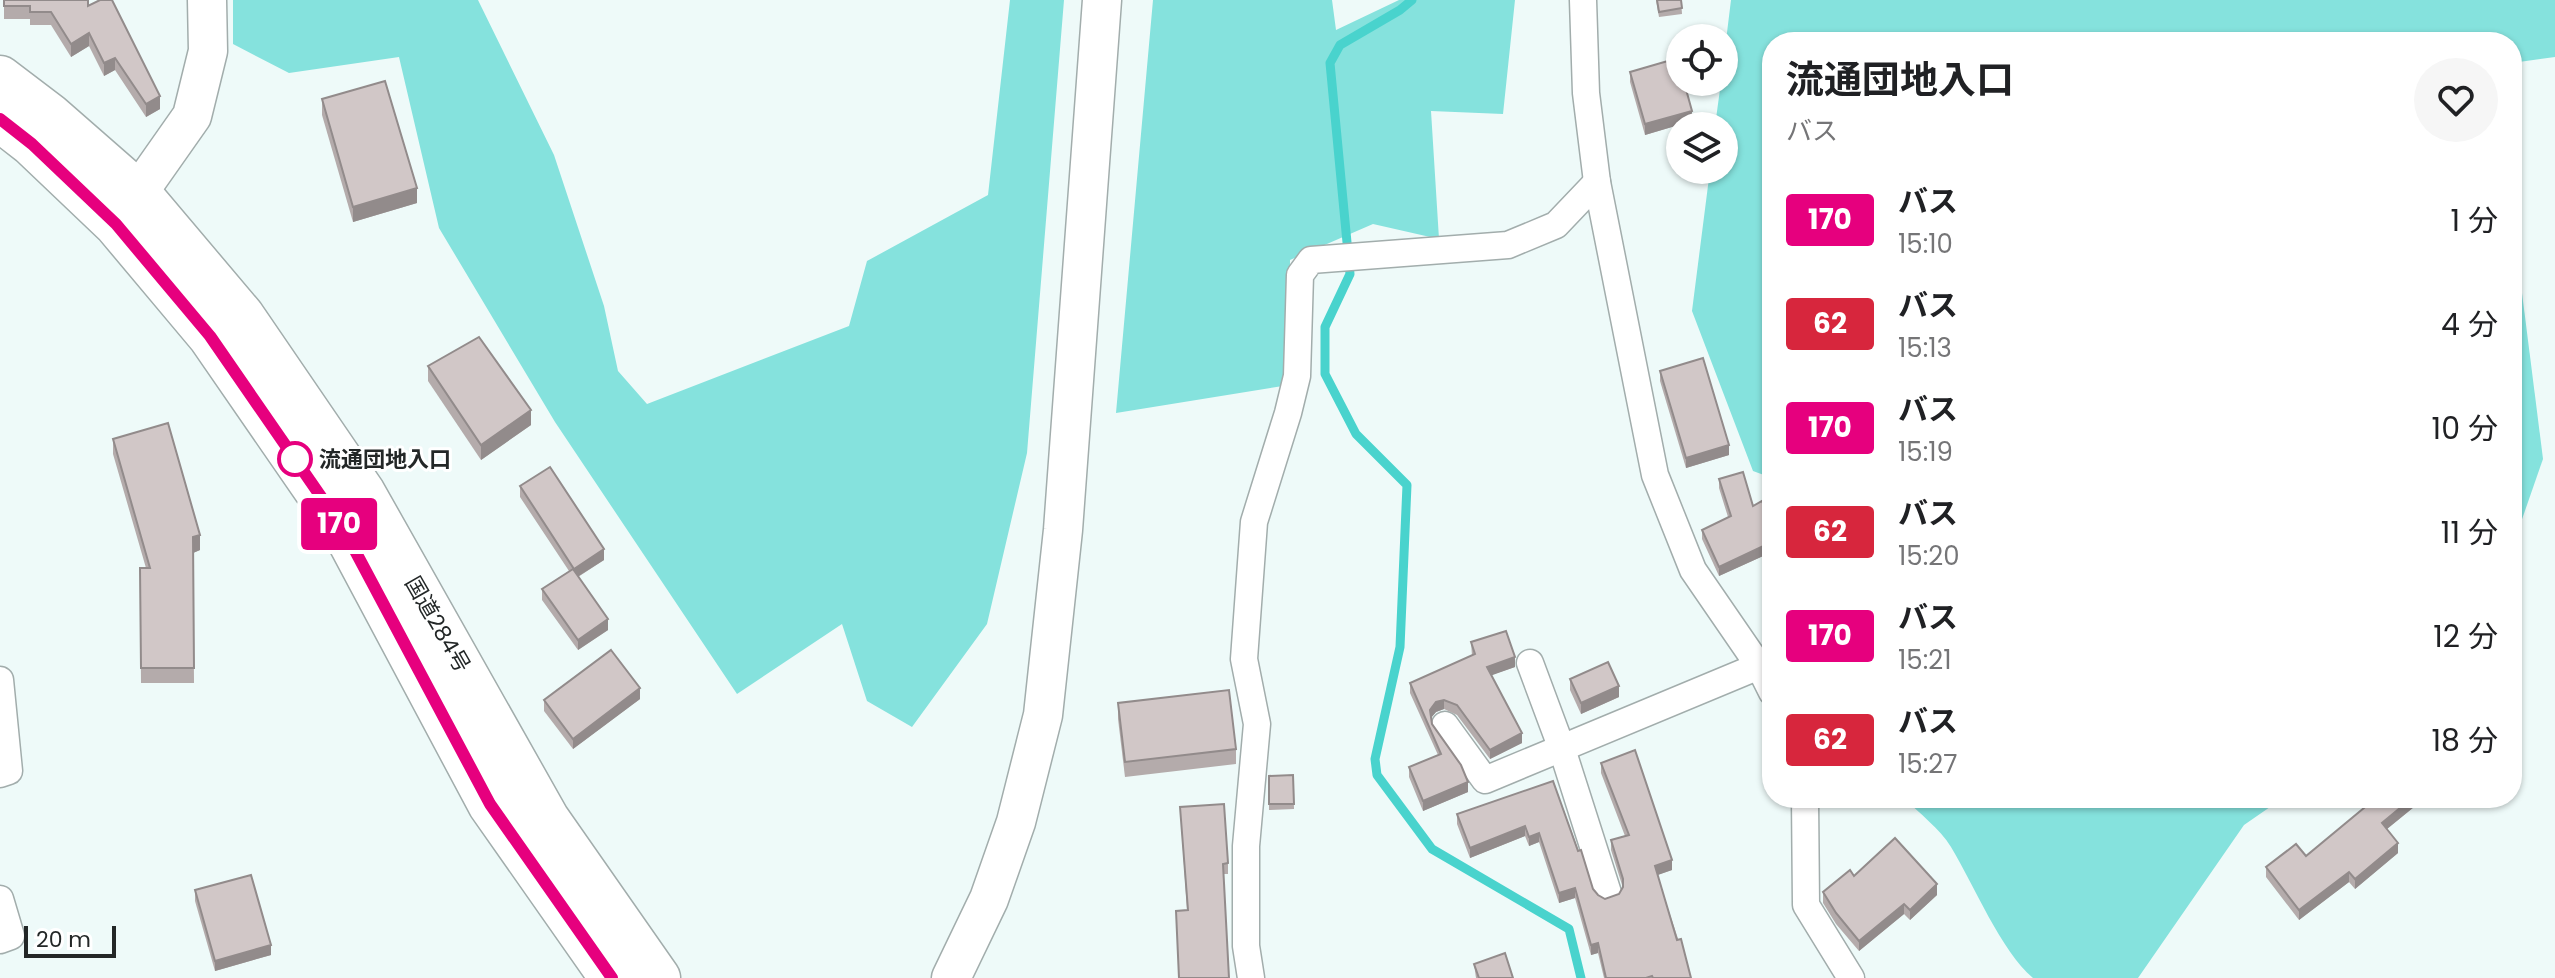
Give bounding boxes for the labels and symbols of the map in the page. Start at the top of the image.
marker: 流通団地入口 [278,442,312,476]
place label: 流通団地入口 [319,444,451,475]
line badge: 170 [293,498,385,550]
street label: 国道284号 [398,570,478,678]
scale bar [24,922,116,958]

